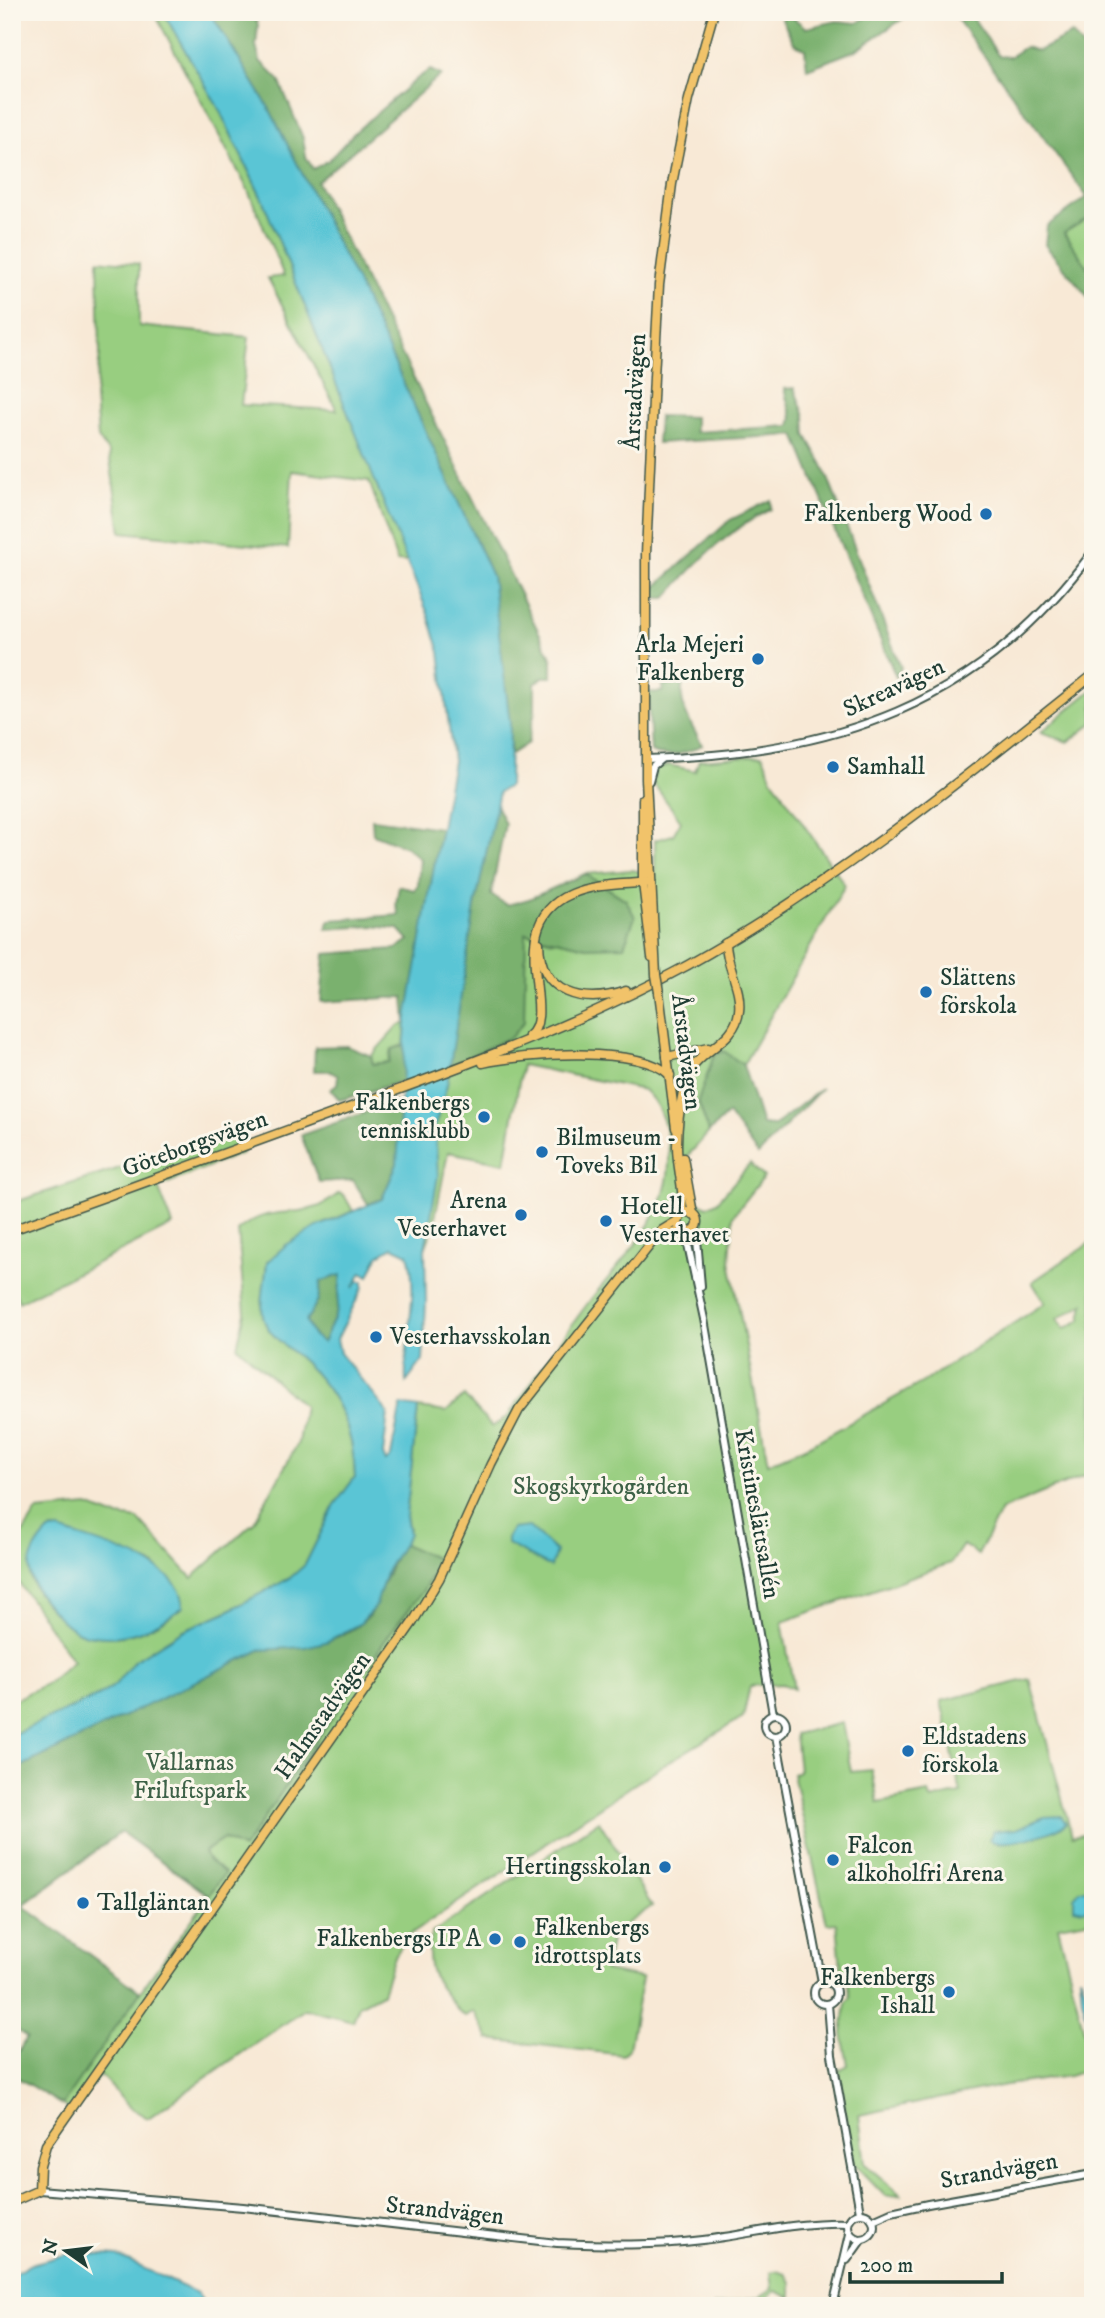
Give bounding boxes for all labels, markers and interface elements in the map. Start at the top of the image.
street label: Årstadvägen [616,332,653,451]
place label: Falkenberg Wood [803,499,972,529]
marker: Falkenberg Wood [978,506,994,522]
place label: Arla Mejeri Falkenberg [635,630,744,688]
marker: Arla Mejeri Falkenberg [750,651,766,667]
street label: Skreavägen [839,651,950,724]
place label: Samhall [847,752,926,782]
marker: Samhall [825,759,841,775]
place label: Slättens förskola [940,963,1018,1021]
marker: Slättens förskola [918,984,934,1000]
street label: Årstadvägen [664,992,709,1112]
place label: Falkenbergs tennisklubb [355,1088,470,1146]
street label: Göteborgsvägen [118,1104,272,1184]
marker: Falkenbergs tennisklubb [476,1109,492,1125]
place label: Bilmuseum - Toveks Bil [556,1123,676,1181]
marker: Bilmuseum - Toveks Bil [534,1144,550,1160]
place label: Arena Vesterhavet [397,1186,508,1244]
place label: Hotell Vesterhavet [619,1192,729,1250]
marker: Arena Vesterhavet [513,1207,529,1223]
marker: Hotell Vesterhavet [598,1213,614,1229]
place label: Vesterhavsskolan [389,1322,551,1352]
marker: Vesterhavsskolan [368,1329,384,1345]
street label: Kristineslättsallén [727,1427,787,1602]
park label: Skogskyrkogården [513,1472,690,1502]
street label: Halmstadvägen [268,1646,378,1785]
place label: Eldstadens förskola [922,1722,1027,1780]
marker: Eldstadens förskola [900,1743,916,1759]
park label: Vallarnas Friluftspark [133,1748,247,1806]
place label: Falcon alkoholfri Arena [847,1831,1005,1889]
place label: Hertingsskolan [505,1852,651,1882]
marker: Falcon alkoholfri Arena [825,1852,841,1868]
marker: Hertingsskolan [657,1859,673,1875]
place label: Tallgläntan [97,1888,210,1918]
marker: Tallgläntan [75,1895,91,1911]
place label: Falkenbergs idrottsplats [534,1913,649,1971]
place label: Falkenbergs IP A [316,1924,482,1954]
marker: Falkenbergs IP A [487,1931,503,1947]
marker: Falkenbergs idrottsplats [512,1934,528,1950]
place label: Falkenbergs Ishall [820,1963,936,2021]
marker: Falkenbergs Ishall [941,1984,957,2000]
street label: Strandvägen [938,2146,1060,2196]
street label: Strandvägen [384,2190,506,2232]
north arrow [32,2216,102,2286]
text: N [38,2237,64,2258]
scale bar [850,2241,1002,2285]
text: 200 m [860,2253,913,2279]

